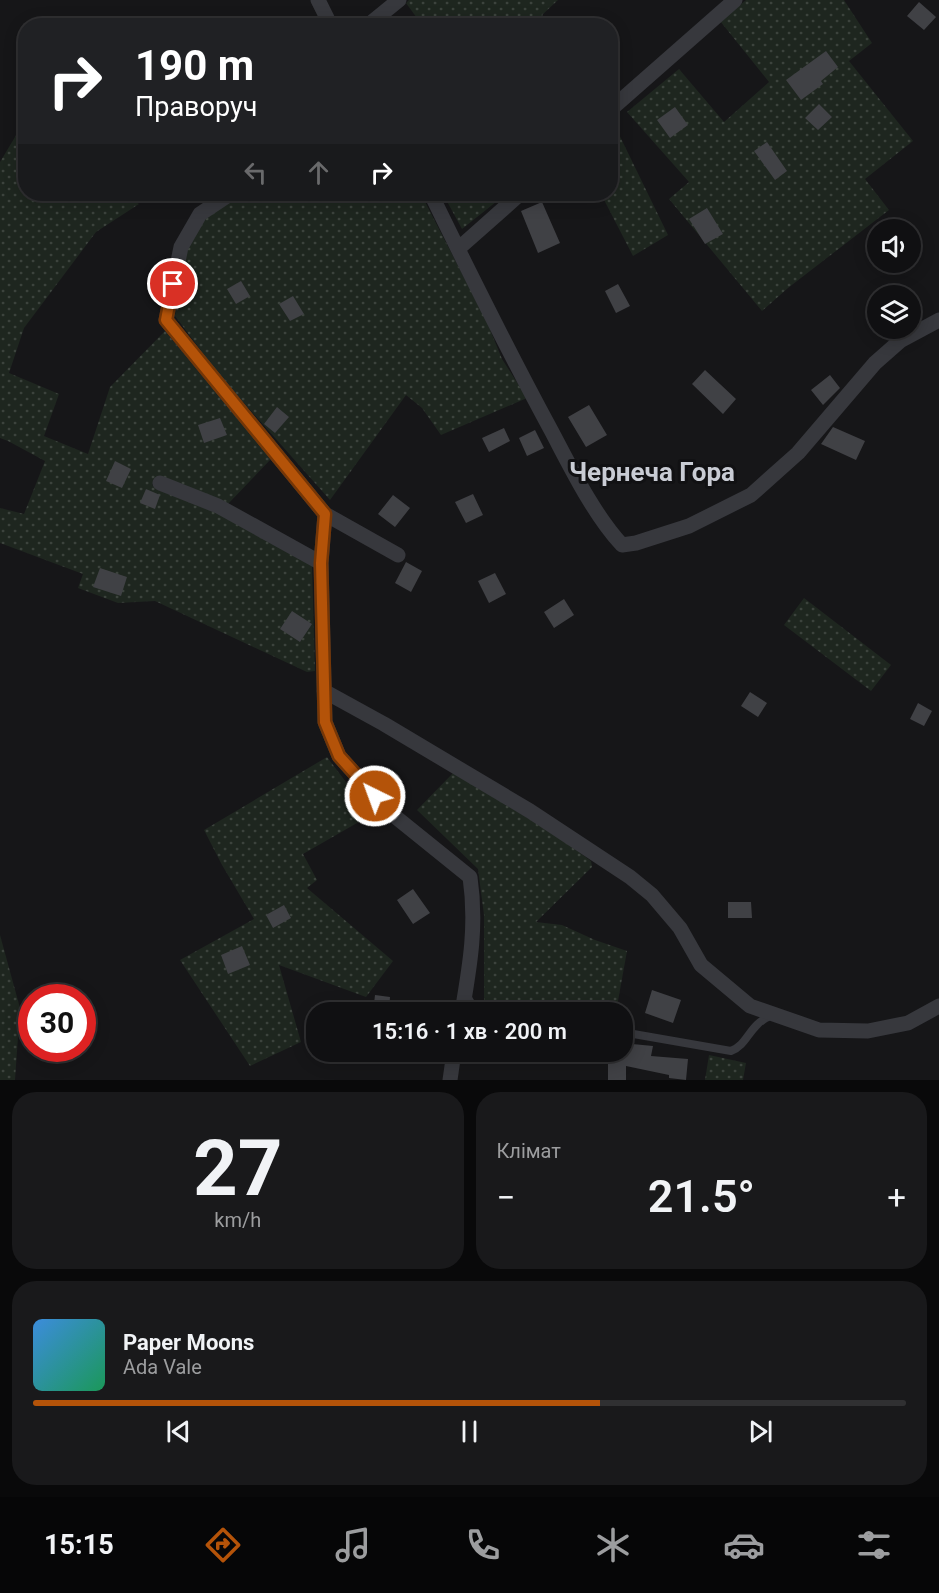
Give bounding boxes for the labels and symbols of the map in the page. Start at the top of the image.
pin [147,258,198,309]
district label: Чернеча Гора [569,457,735,487]
position arrow [343,764,407,828]
speed limit sign: 30 [18,984,96,1062]

